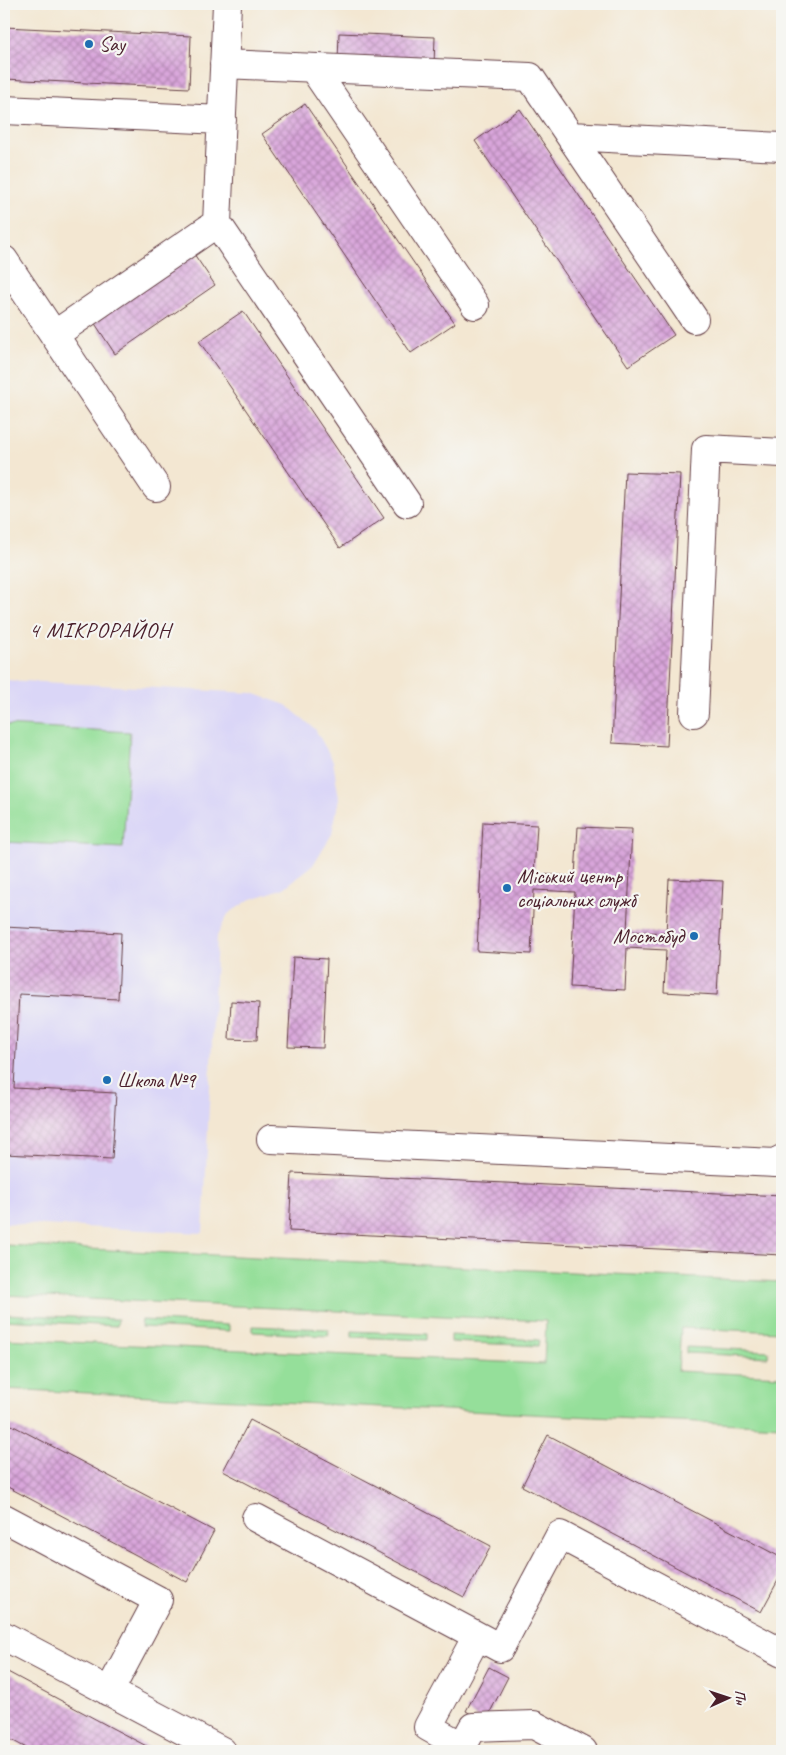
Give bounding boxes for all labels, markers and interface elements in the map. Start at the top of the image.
place label: Say [99,31,127,57]
marker: Say [83,38,95,50]
district label: 4 МІКРОРАЙОН [29,616,174,644]
place label: Міський центр соціальних служб [517,863,639,913]
marker: Міський центр соціальних служб [501,882,513,894]
place label: Мостобуд [613,923,687,949]
marker: Мостобуд [688,930,700,942]
place label: Школа №9 [117,1067,197,1093]
marker: Школа №9 [101,1074,113,1086]
north arrow [704,1672,754,1722]
text: Пн [732,1690,749,1706]

